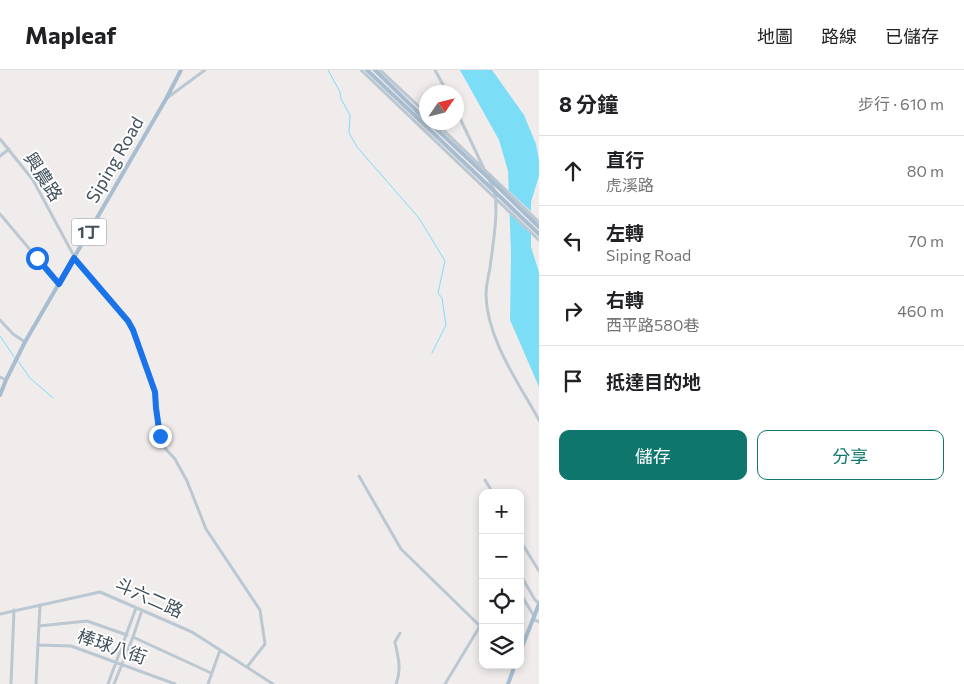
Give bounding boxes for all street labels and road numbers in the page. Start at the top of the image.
street label: Siping Road [81,112,148,207]
street label: 興農路 [20,148,68,205]
road number: 1丁 [72,218,106,246]
street label: 斗六二路 [112,572,187,622]
street label: 棒球八街 [75,624,150,668]

